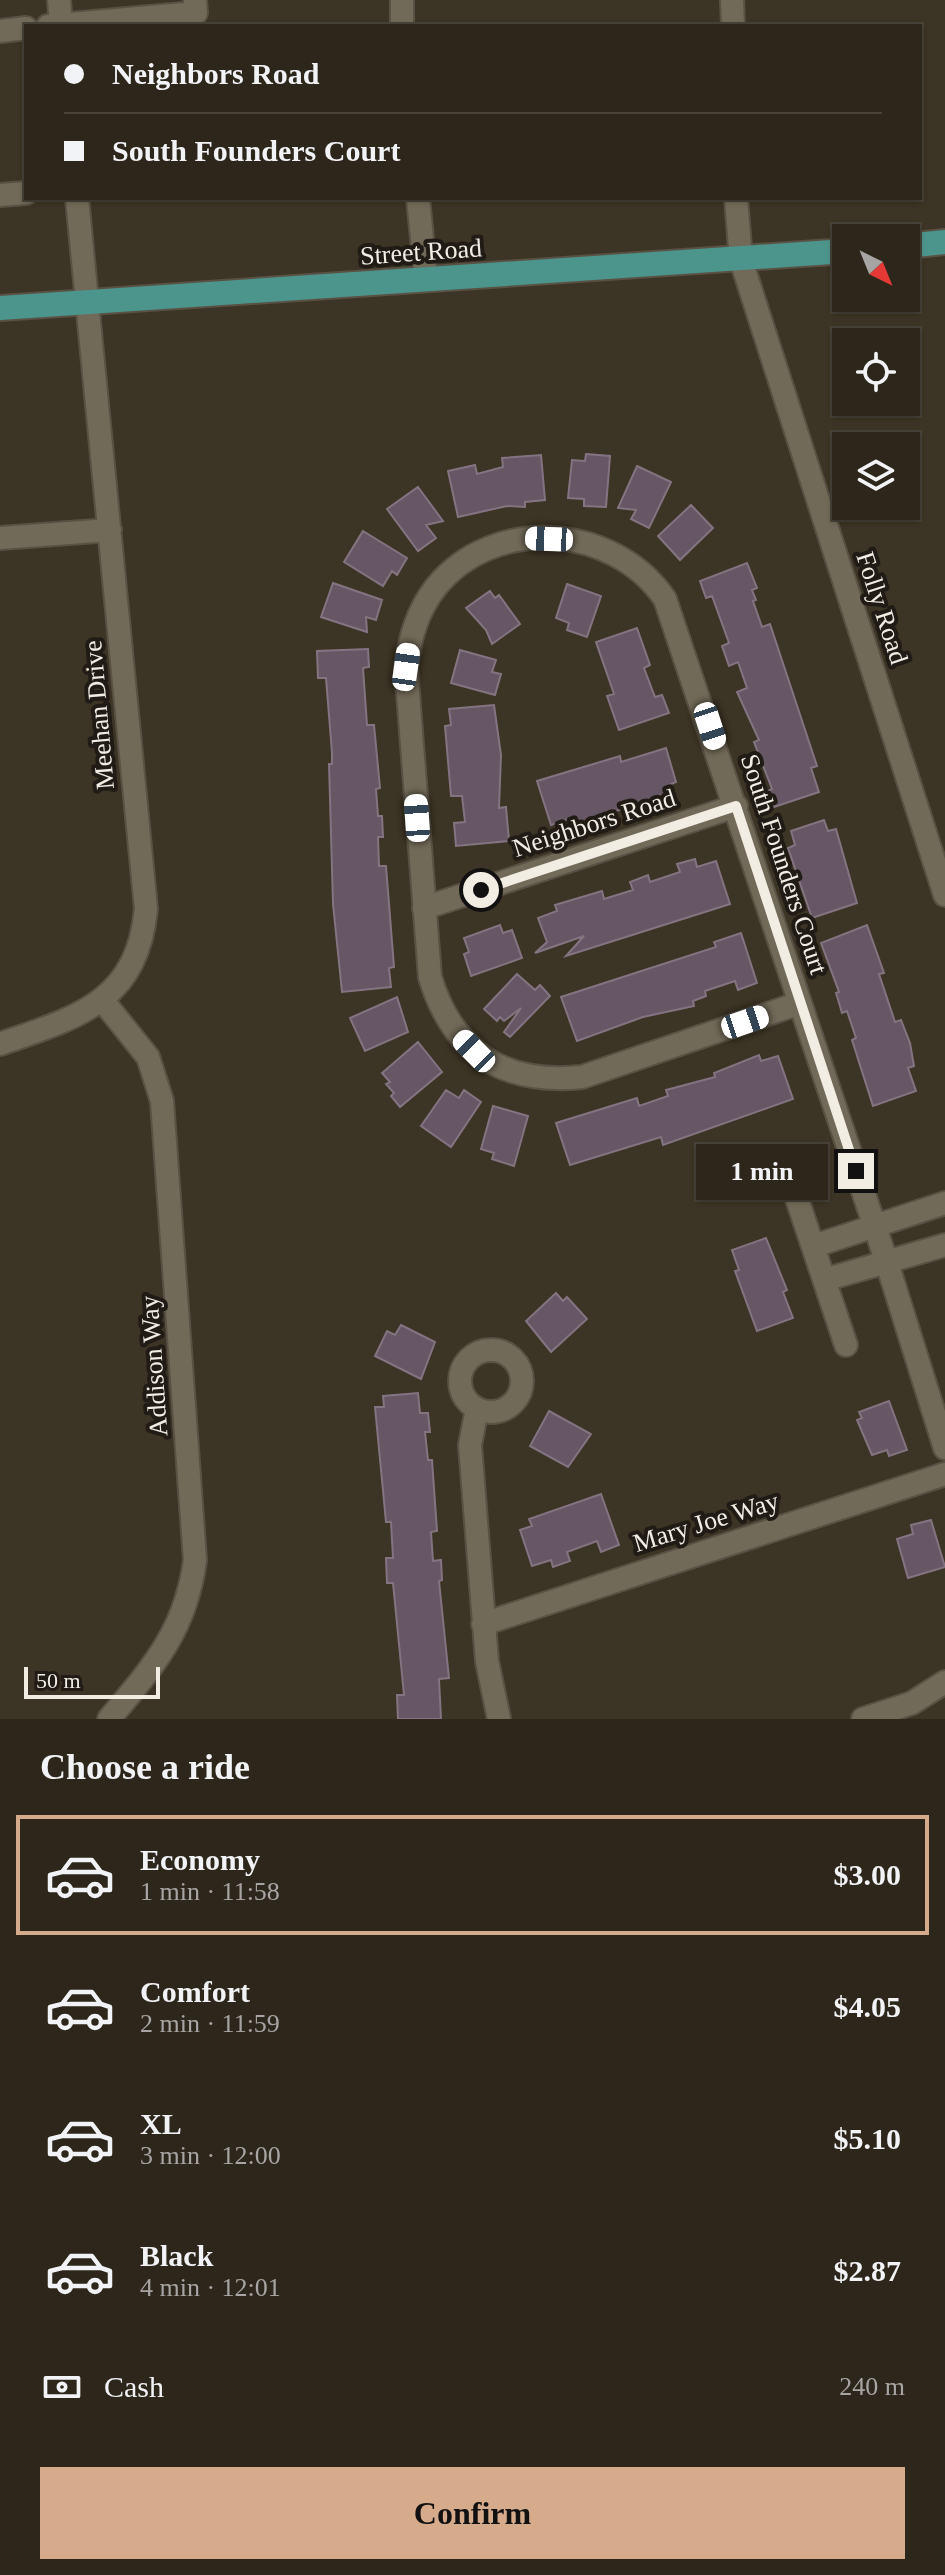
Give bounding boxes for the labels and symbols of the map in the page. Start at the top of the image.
north arrow [832,224,920,312]
street label: Street Road [359,233,483,271]
car [525,526,573,552]
street label: Folly Road [850,548,914,668]
street label: Meehan Drive [78,639,120,791]
car [391,642,421,692]
car [691,699,729,753]
street label: South Founders Court [735,750,834,978]
street label: Neighbors Road [509,783,679,863]
car [403,793,431,843]
route start [463,872,499,908]
car [718,1003,772,1041]
car [449,1026,499,1076]
callout: 1 min [696,1143,828,1199]
route end [838,1153,874,1189]
street label: Addison Way [135,1295,173,1437]
street label: Mary Joe Way [630,1486,782,1558]
scale bar [24,1663,160,1699]

